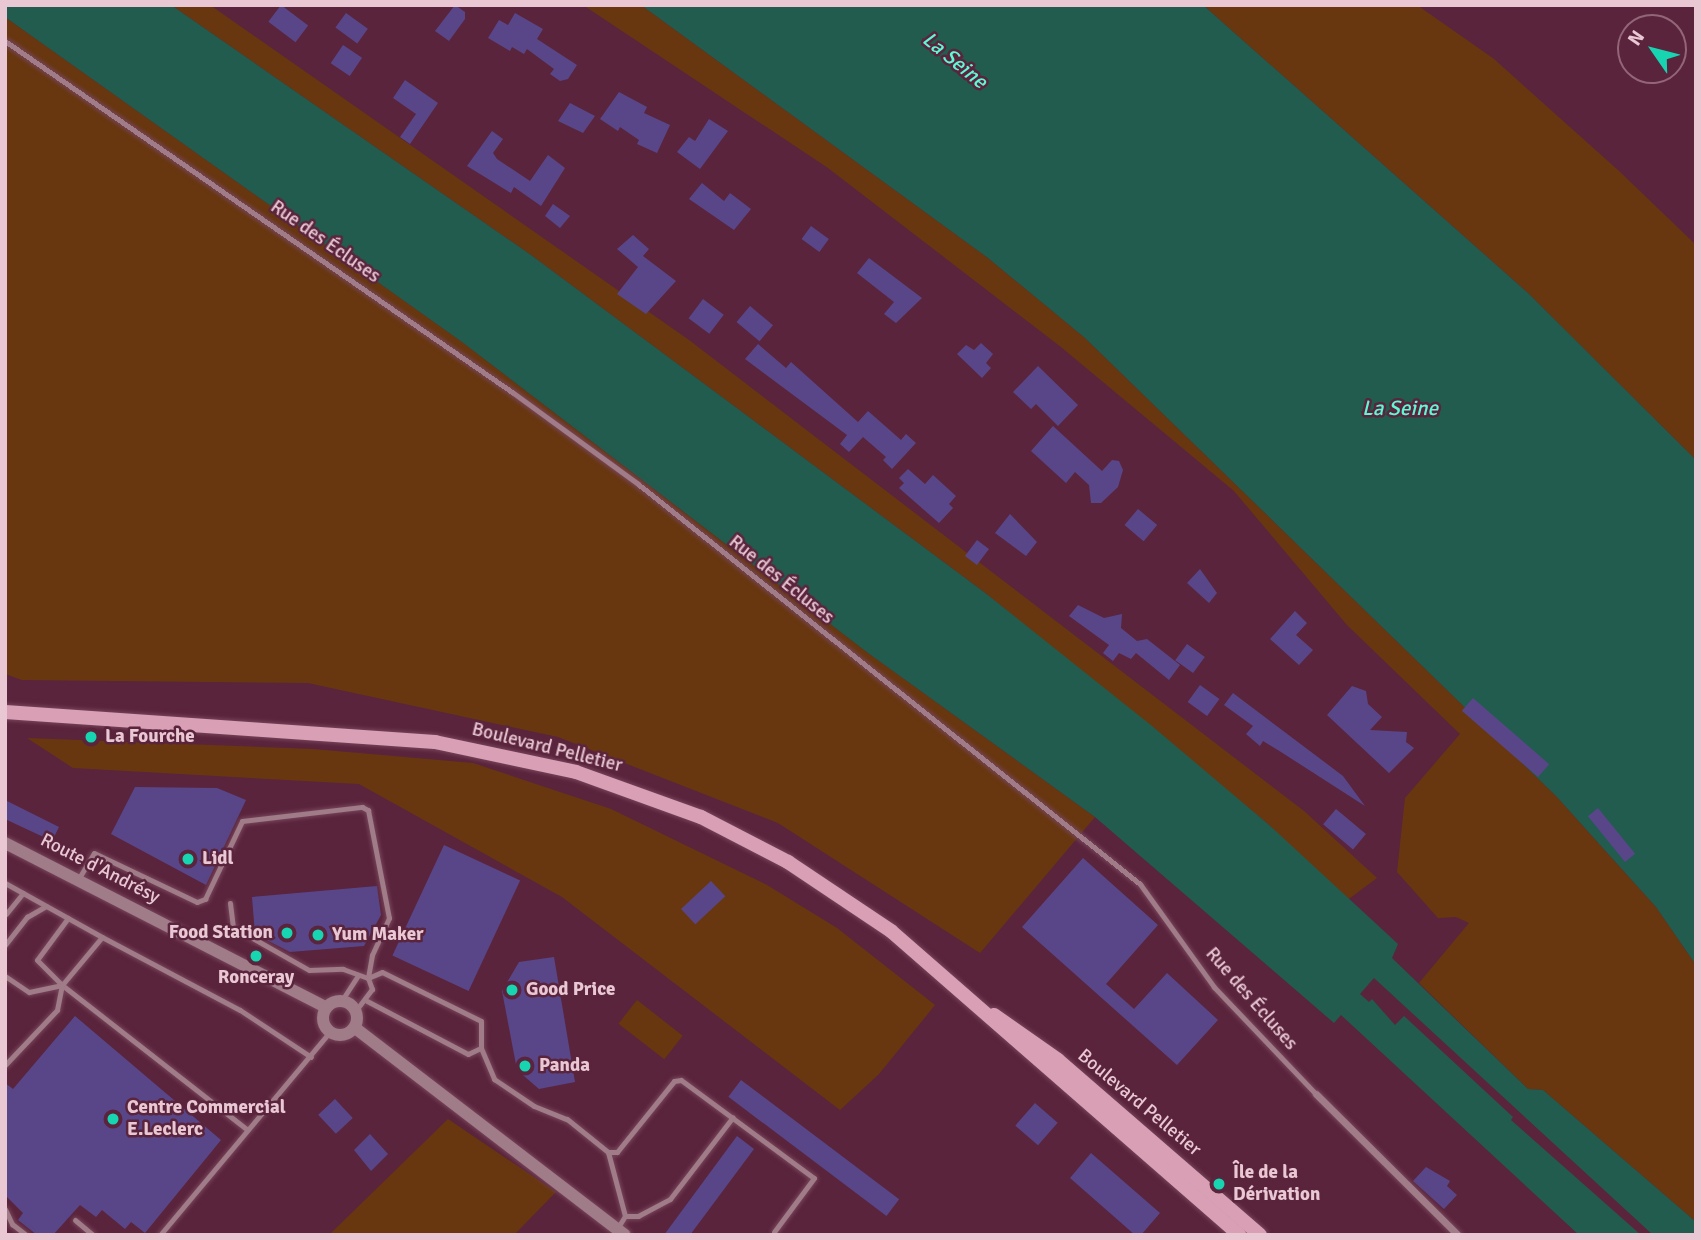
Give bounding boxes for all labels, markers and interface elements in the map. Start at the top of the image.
north arrow [1617,14,1687,84]
water label: La Seine [918,26,992,94]
text: N [1623,26,1650,50]
street label: Rue des Écluses [266,196,384,288]
water label: La Seine [1362,395,1438,421]
street label: Rue des Écluses [724,531,838,629]
street label: Boulevard Pelletier [469,718,625,778]
place label: La Fourche [105,726,195,748]
marker: La Fourche [83,729,99,745]
street label: Route d'Andrésy [36,829,164,909]
place label: Lidl [202,848,234,870]
marker: Lidl [180,851,196,867]
place label: Food Station [169,922,273,944]
place label: Yum Maker [332,924,424,946]
marker: Food Station [279,925,295,941]
marker: Yum Maker [310,927,326,943]
street label: Rue des Écluses [1200,943,1302,1055]
marker: Ronceray [248,948,264,964]
place label: Ronceray [218,967,294,989]
place label: Good Price [526,979,616,1001]
marker: Good Price [504,982,520,998]
street label: Boulevard Pelletier [1073,1045,1205,1161]
place label: Panda [539,1055,590,1077]
marker: Panda [517,1058,533,1074]
place label: Centre Commercial E.Leclerc [127,1097,286,1141]
marker: Centre Commercial E.Leclerc [105,1111,121,1127]
place label: Île de la Dérivation [1233,1162,1320,1206]
marker: Île de la Dérivation [1211,1176,1227,1192]

